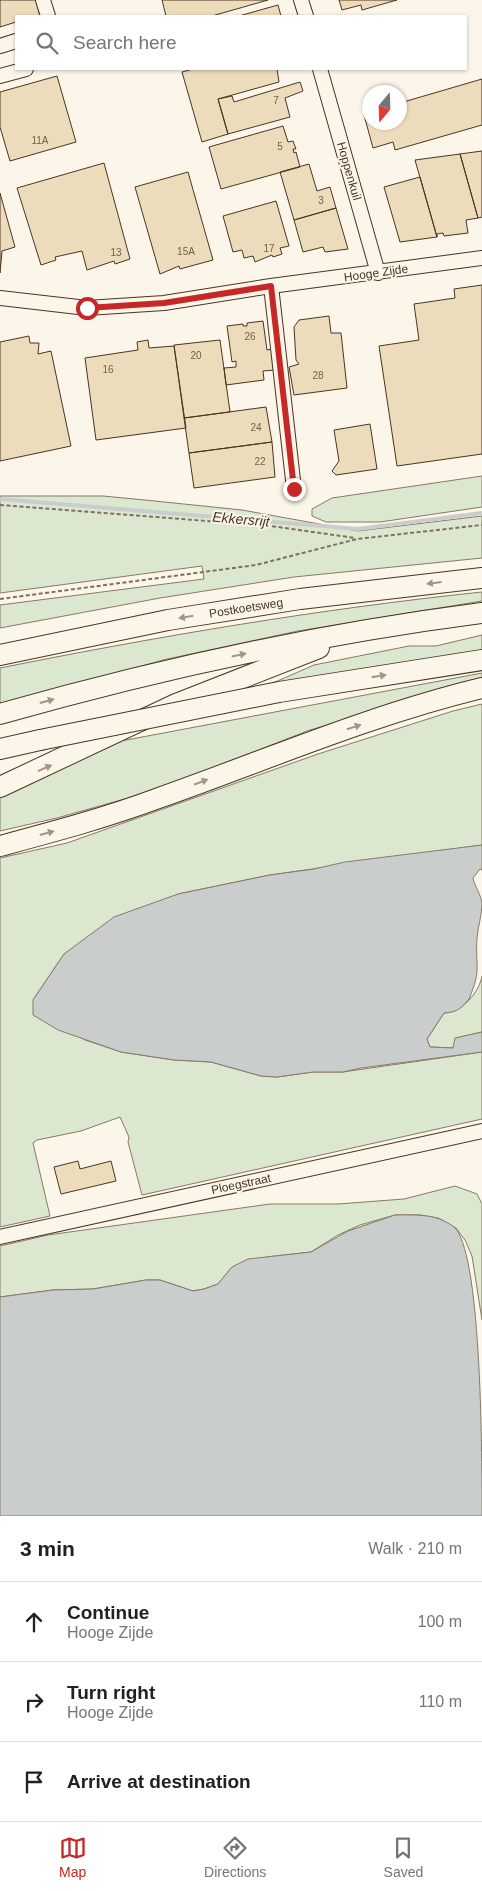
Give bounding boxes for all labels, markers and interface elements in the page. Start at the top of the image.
search box [15,15,467,70]
icon: search [33,29,61,57]
text: Search here [73,32,177,53]
north arrow [362,85,407,130]
house number: 7 [273,95,279,106]
house number: 11A [31,135,49,146]
street label: Hoppenkuil [334,140,364,202]
house number: 5 [277,141,283,152]
house number: 3 [318,195,324,206]
house number: 17 [263,243,275,254]
house number: 15A [177,246,195,257]
house number: 13 [110,247,122,258]
street label: Hooge Zijde [343,262,409,284]
route start [76,297,99,320]
house number: 26 [244,331,256,342]
house number: 20 [190,350,202,361]
house number: 16 [102,364,114,375]
house number: 28 [312,370,324,381]
house number: 24 [250,422,262,433]
house number: 22 [254,456,266,467]
route end [283,478,306,501]
water label: Ekkersrijt [212,509,271,530]
one-way arrow [425,579,441,587]
street label: Postkoetsweg [208,595,284,621]
one-way arrow [178,614,194,622]
one-way arrow [231,651,246,659]
one-way arrow [372,672,388,680]
one-way arrow [39,697,54,705]
one-way arrow [347,722,362,730]
one-way arrow [37,763,52,772]
one-way arrow [194,778,209,786]
one-way arrow [40,829,55,837]
street label: Ploegstraat [210,1171,273,1197]
text: 3 min [20,1537,75,1560]
text: Walk · 210 m [368,1540,462,1557]
text: Continue [67,1602,149,1623]
icon: ahead [20,1608,48,1636]
text: 100 m [418,1613,462,1630]
text: Hooge Zijde [67,1624,153,1641]
text: Turn right [67,1682,155,1703]
icon: right [20,1688,48,1716]
text: 110 m [419,1693,462,1710]
text: Hooge Zijde [67,1704,153,1721]
icon: arrive [20,1768,48,1796]
text: Arrive at destination [67,1771,251,1792]
tab: Map [59,1834,87,1880]
tab: Directions [204,1834,266,1880]
tab: Saved [384,1834,423,1880]

